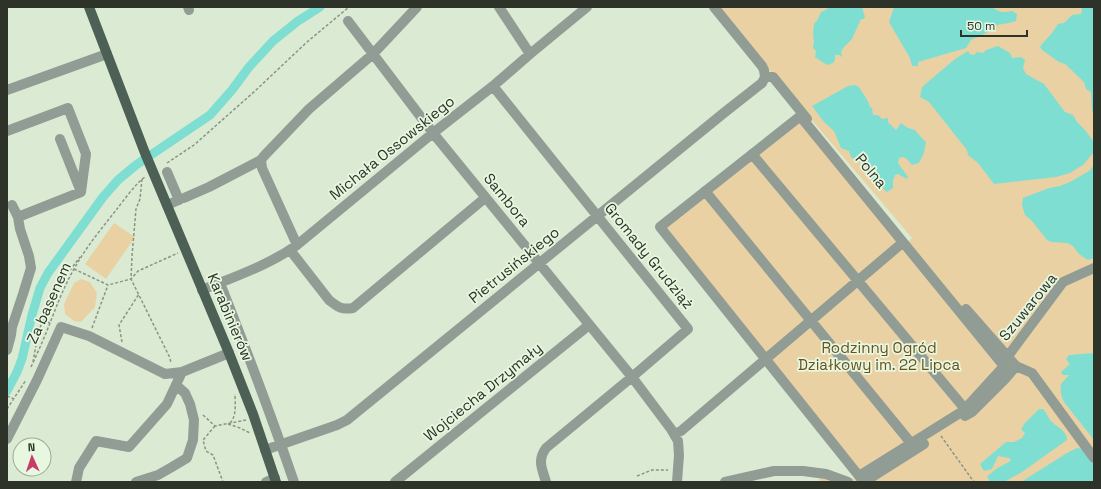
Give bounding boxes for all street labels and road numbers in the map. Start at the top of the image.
street label: Michała Ossowskiego [325,91,458,204]
street label: Polna [851,149,892,192]
street label: Sambora [480,169,535,231]
street label: Gromady Grudziąż [601,199,698,313]
street label: Pietrusińskiego [464,222,563,307]
street label: Za basenem [22,259,75,346]
street label: Szuwarowa [995,269,1061,344]
street label: Karabinierów [203,270,257,364]
street label: Wojciecha Drzymały [420,338,546,445]

